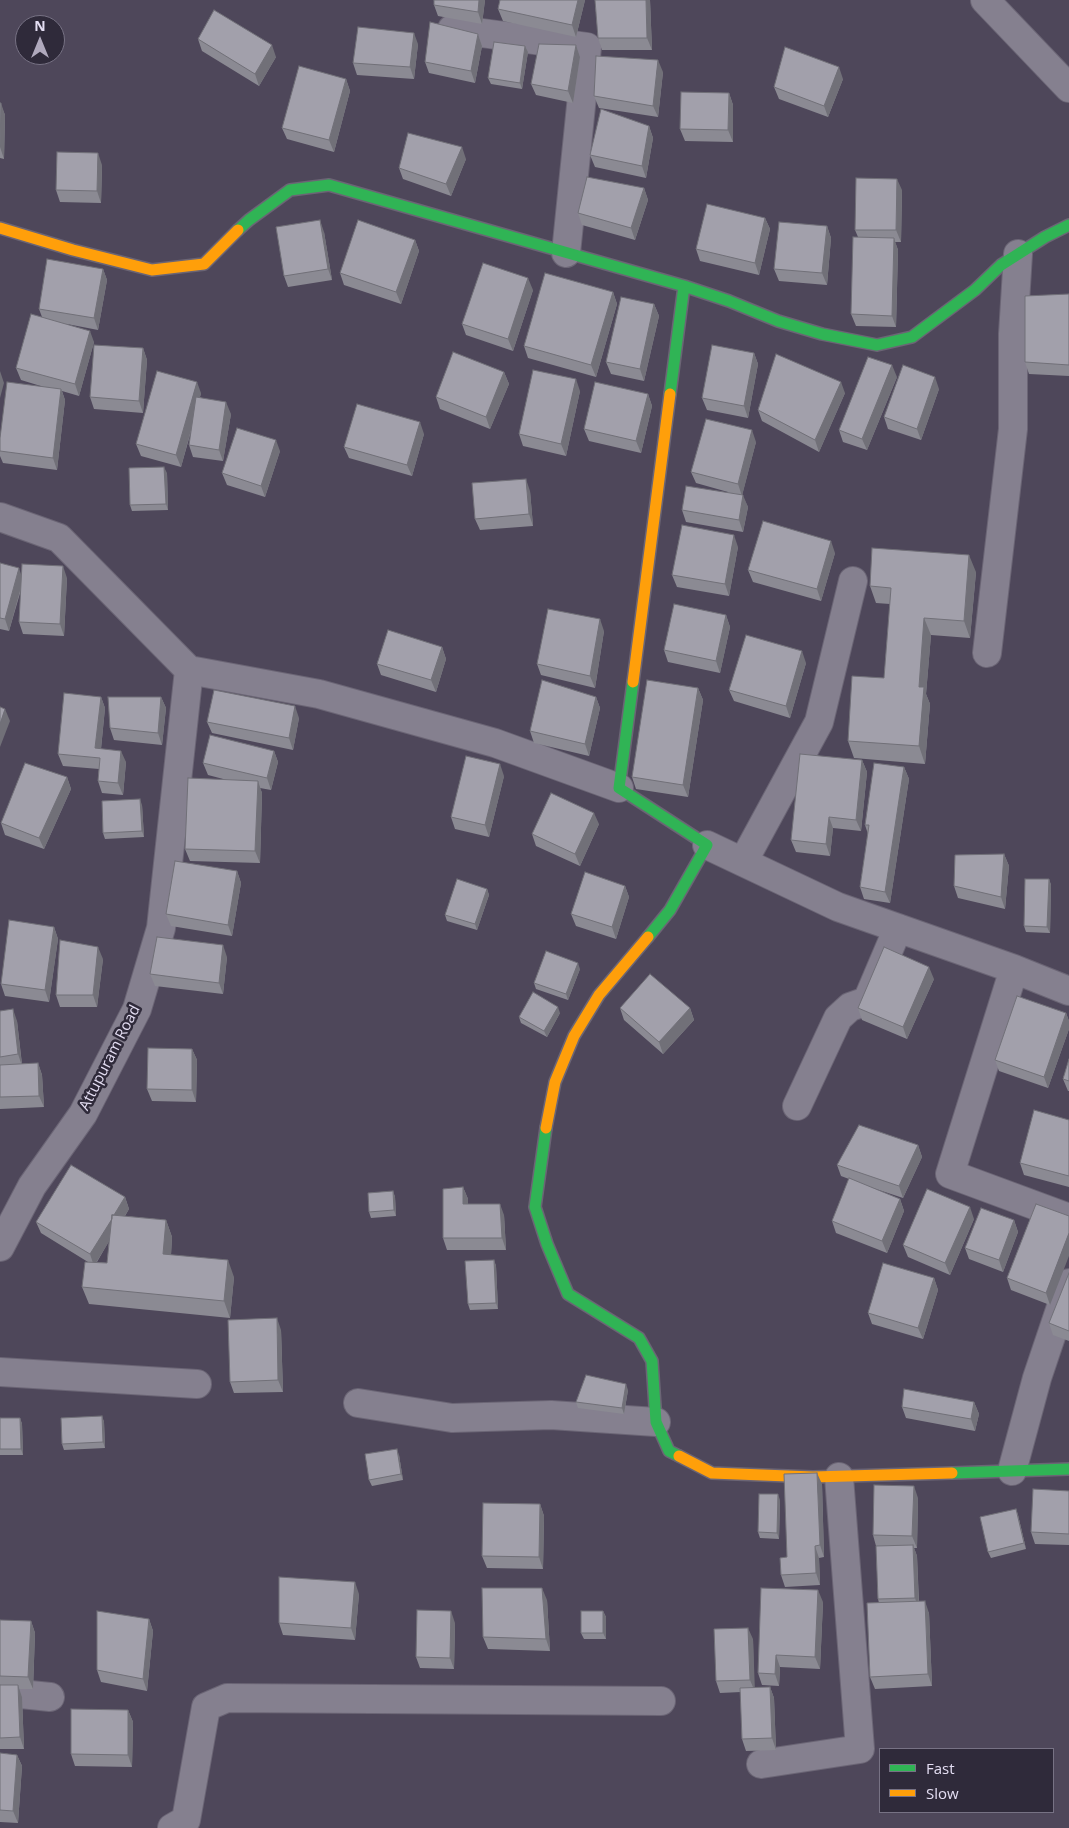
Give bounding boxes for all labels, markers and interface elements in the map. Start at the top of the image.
north arrow [15,15,65,65]
text: N [34,16,46,35]
street label: Attupuram Road [76,1002,144,1114]
legend [879,1748,1054,1813]
text: Fast [926,1758,955,1778]
text: Slow [926,1783,959,1803]

